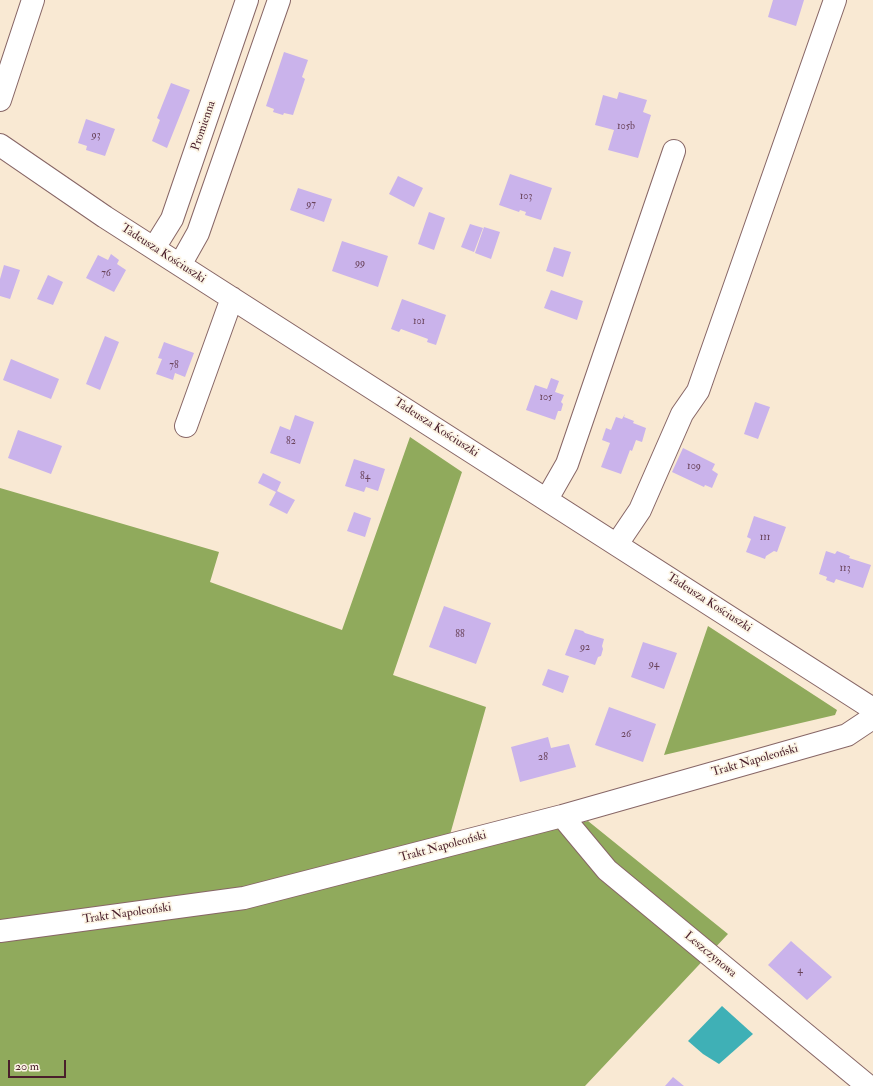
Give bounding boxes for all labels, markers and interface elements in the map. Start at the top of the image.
street label: Promienna [189,99,219,153]
house number: 105b [617,121,635,133]
house number: 93 [92,130,100,142]
house number: 103 [520,191,532,203]
house number: 97 [306,199,316,211]
street label: Tadeusza Kościuszki [118,221,208,287]
house number: 99 [355,258,365,270]
house number: 76 [101,268,111,280]
house number: 101 [413,316,425,328]
house number: 78 [169,360,179,372]
house number: 105 [539,392,553,404]
street label: Tadeusza Kościuszki [391,395,481,461]
house number: 82 [286,436,296,448]
house number: 109 [687,461,701,473]
house number: 84 [360,471,370,483]
house number: 111 [760,532,770,544]
house number: 113 [840,563,850,575]
street label: Tadeusza Kościuszki [664,570,754,636]
house number: 88 [455,629,465,641]
house number: 92 [580,642,590,654]
house number: 94 [649,659,659,671]
house number: 26 [621,729,631,741]
street label: Trakt Napoleoński [710,742,800,780]
house number: 28 [538,752,548,764]
street label: Trakt Napoleoński [398,828,488,866]
street label: Trakt Napoleoński [82,901,172,927]
street label: Leszczynowa [681,929,739,981]
house number: 4 [797,965,803,977]
scale bar [10,1052,68,1078]
text: 20 m [15,1059,39,1074]

